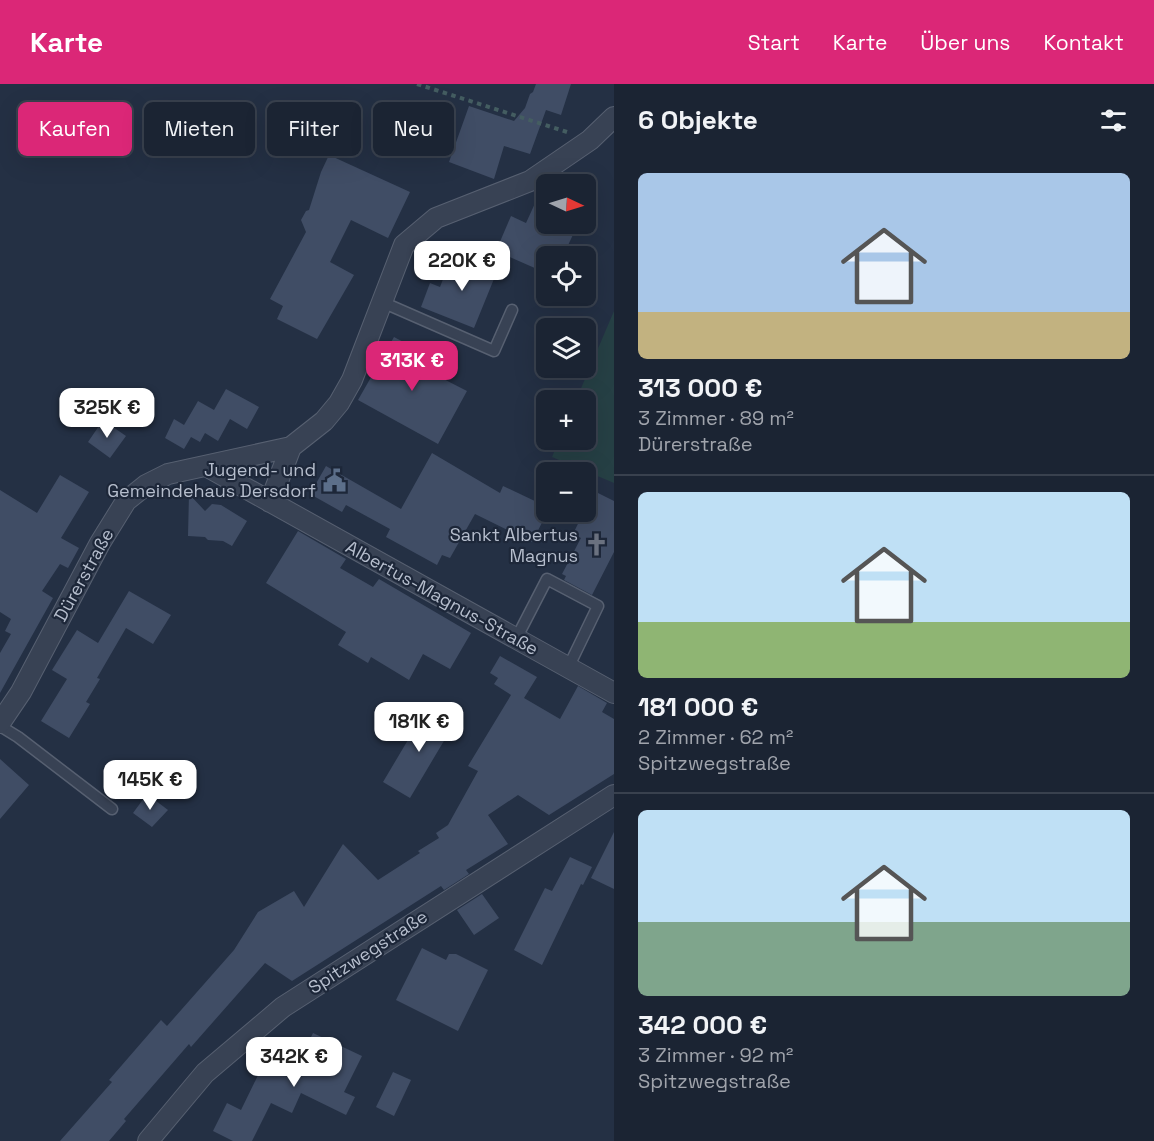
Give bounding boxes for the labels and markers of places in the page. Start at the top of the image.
pin: 220K € [413,241,511,292]
pin: 313K € [363,341,461,392]
pin: 325K € [58,388,156,439]
place label: Jugend- und Gemeindehaus Dersdorf [107,458,316,502]
public building icon: Jugend- und Gemeindehaus Dersdorf [321,467,347,493]
place label: Sankt Albertus Magnus [450,523,578,567]
church icon: Sankt Albertus Magnus [583,532,609,558]
pin: 181K € [370,702,468,753]
pin: 145K € [101,760,199,811]
pin: 342K € [245,1037,343,1088]

